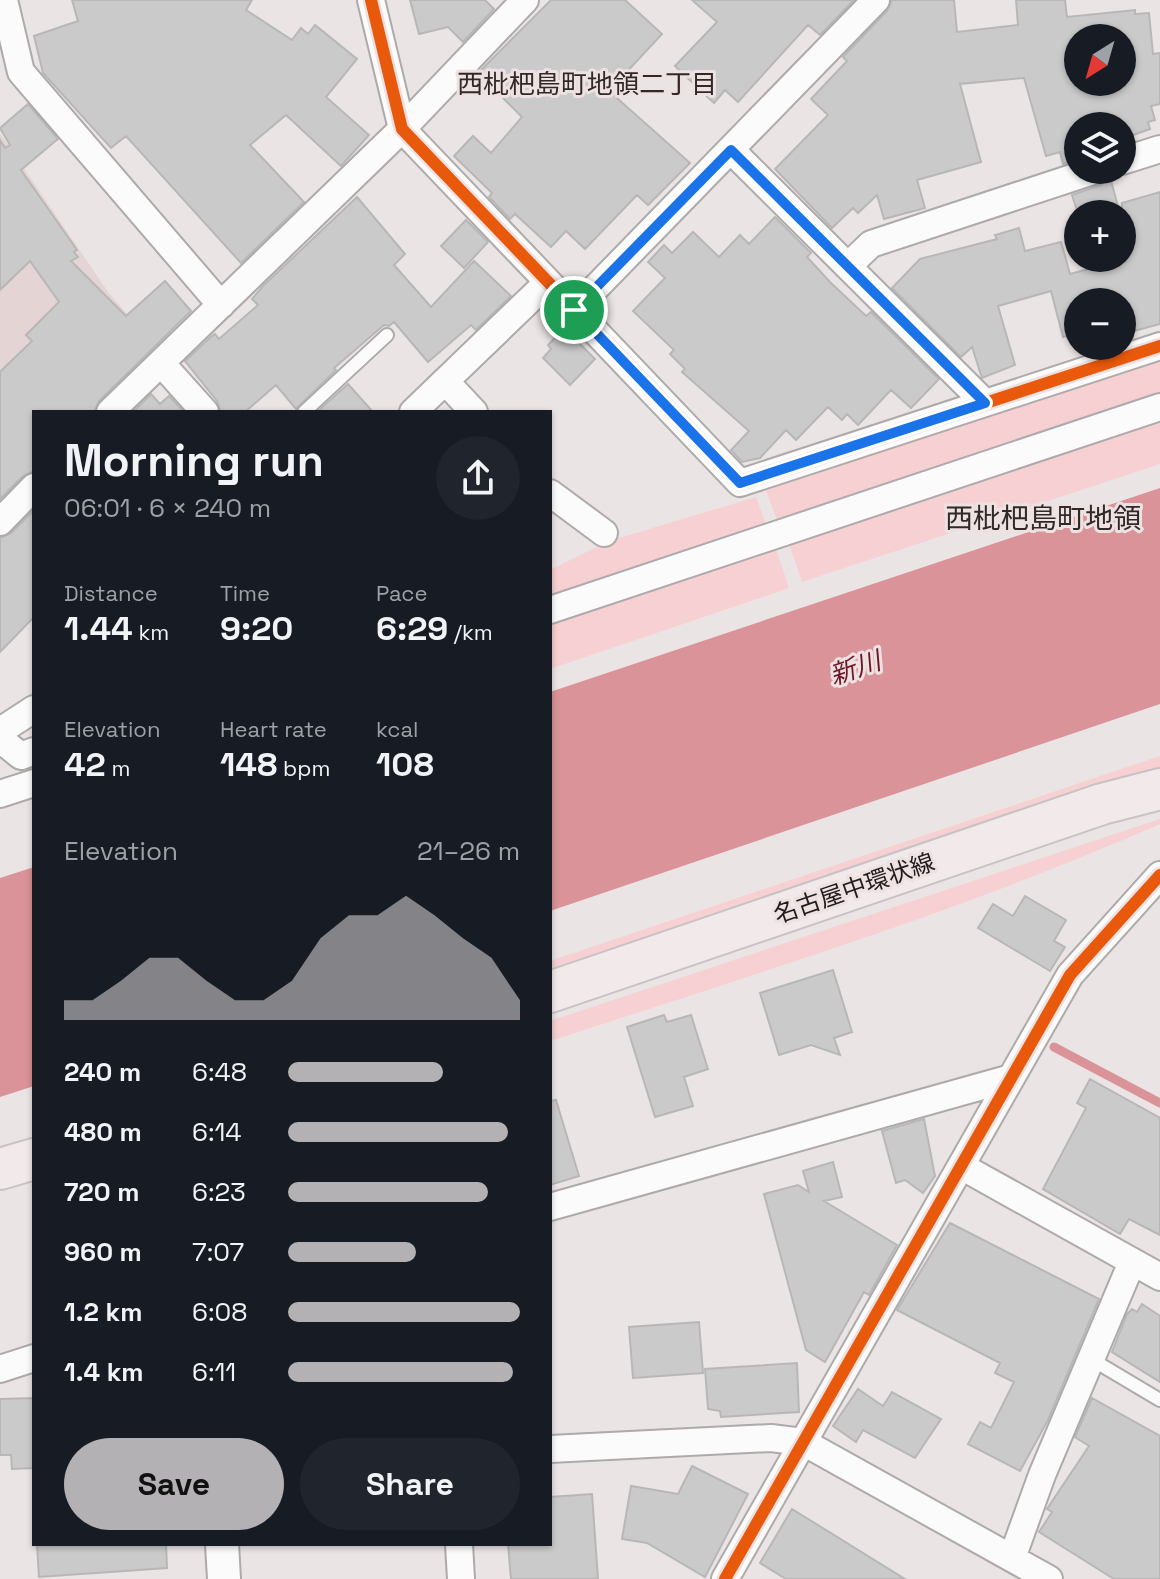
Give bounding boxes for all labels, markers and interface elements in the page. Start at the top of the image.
north arrow [1064,24,1136,96]
map controls [1064,24,1136,360]
district label: 西枇杷島町地領二丁目 [457,67,717,101]
button: layers [1064,112,1136,184]
button: + [1064,200,1136,272]
pin [540,276,608,344]
icon: arrive [552,288,596,332]
button: − [1064,288,1136,360]
text: Morning run [64,433,324,489]
button: share [436,436,520,520]
text: 06:01 · 6 × 240 m [64,491,271,525]
district label: 西枇杷島町地領 [945,500,1141,536]
text: Distance [64,579,158,607]
text: Time [220,579,270,607]
text: Pace [376,579,428,607]
text: 1.44 [64,607,133,650]
text: 9:20 [220,607,293,650]
text: 6:29 [376,607,448,650]
text: km [133,618,169,646]
text: /km [448,618,493,646]
water label: 新川 [825,642,888,693]
text: Elevation [64,715,160,743]
text: Heart rate [220,715,327,743]
text: kcal [376,715,418,743]
text: 42 [64,743,106,786]
text: 148 [220,743,277,786]
text: 108 [376,743,434,786]
text: m [106,754,130,782]
text: bpm [277,754,330,782]
text: Elevation [64,834,178,868]
text: 21–26 m [417,834,520,868]
street label: 名古屋中環状線 [770,846,938,930]
text: 240 m [64,1055,141,1089]
text: 6:48 [192,1055,247,1089]
text: 480 m [64,1115,142,1149]
text: 6:14 [192,1115,242,1149]
text: 720 m [64,1175,139,1209]
text: 6:23 [192,1175,246,1209]
text: 960 m [64,1235,142,1269]
text: 7:07 [192,1235,244,1269]
text: 1.2 km [64,1295,142,1329]
text: 6:08 [192,1295,247,1329]
text: 1.4 km [64,1355,144,1389]
text: 6:11 [192,1355,236,1389]
button: Save [64,1438,284,1530]
button: Share [300,1438,520,1530]

